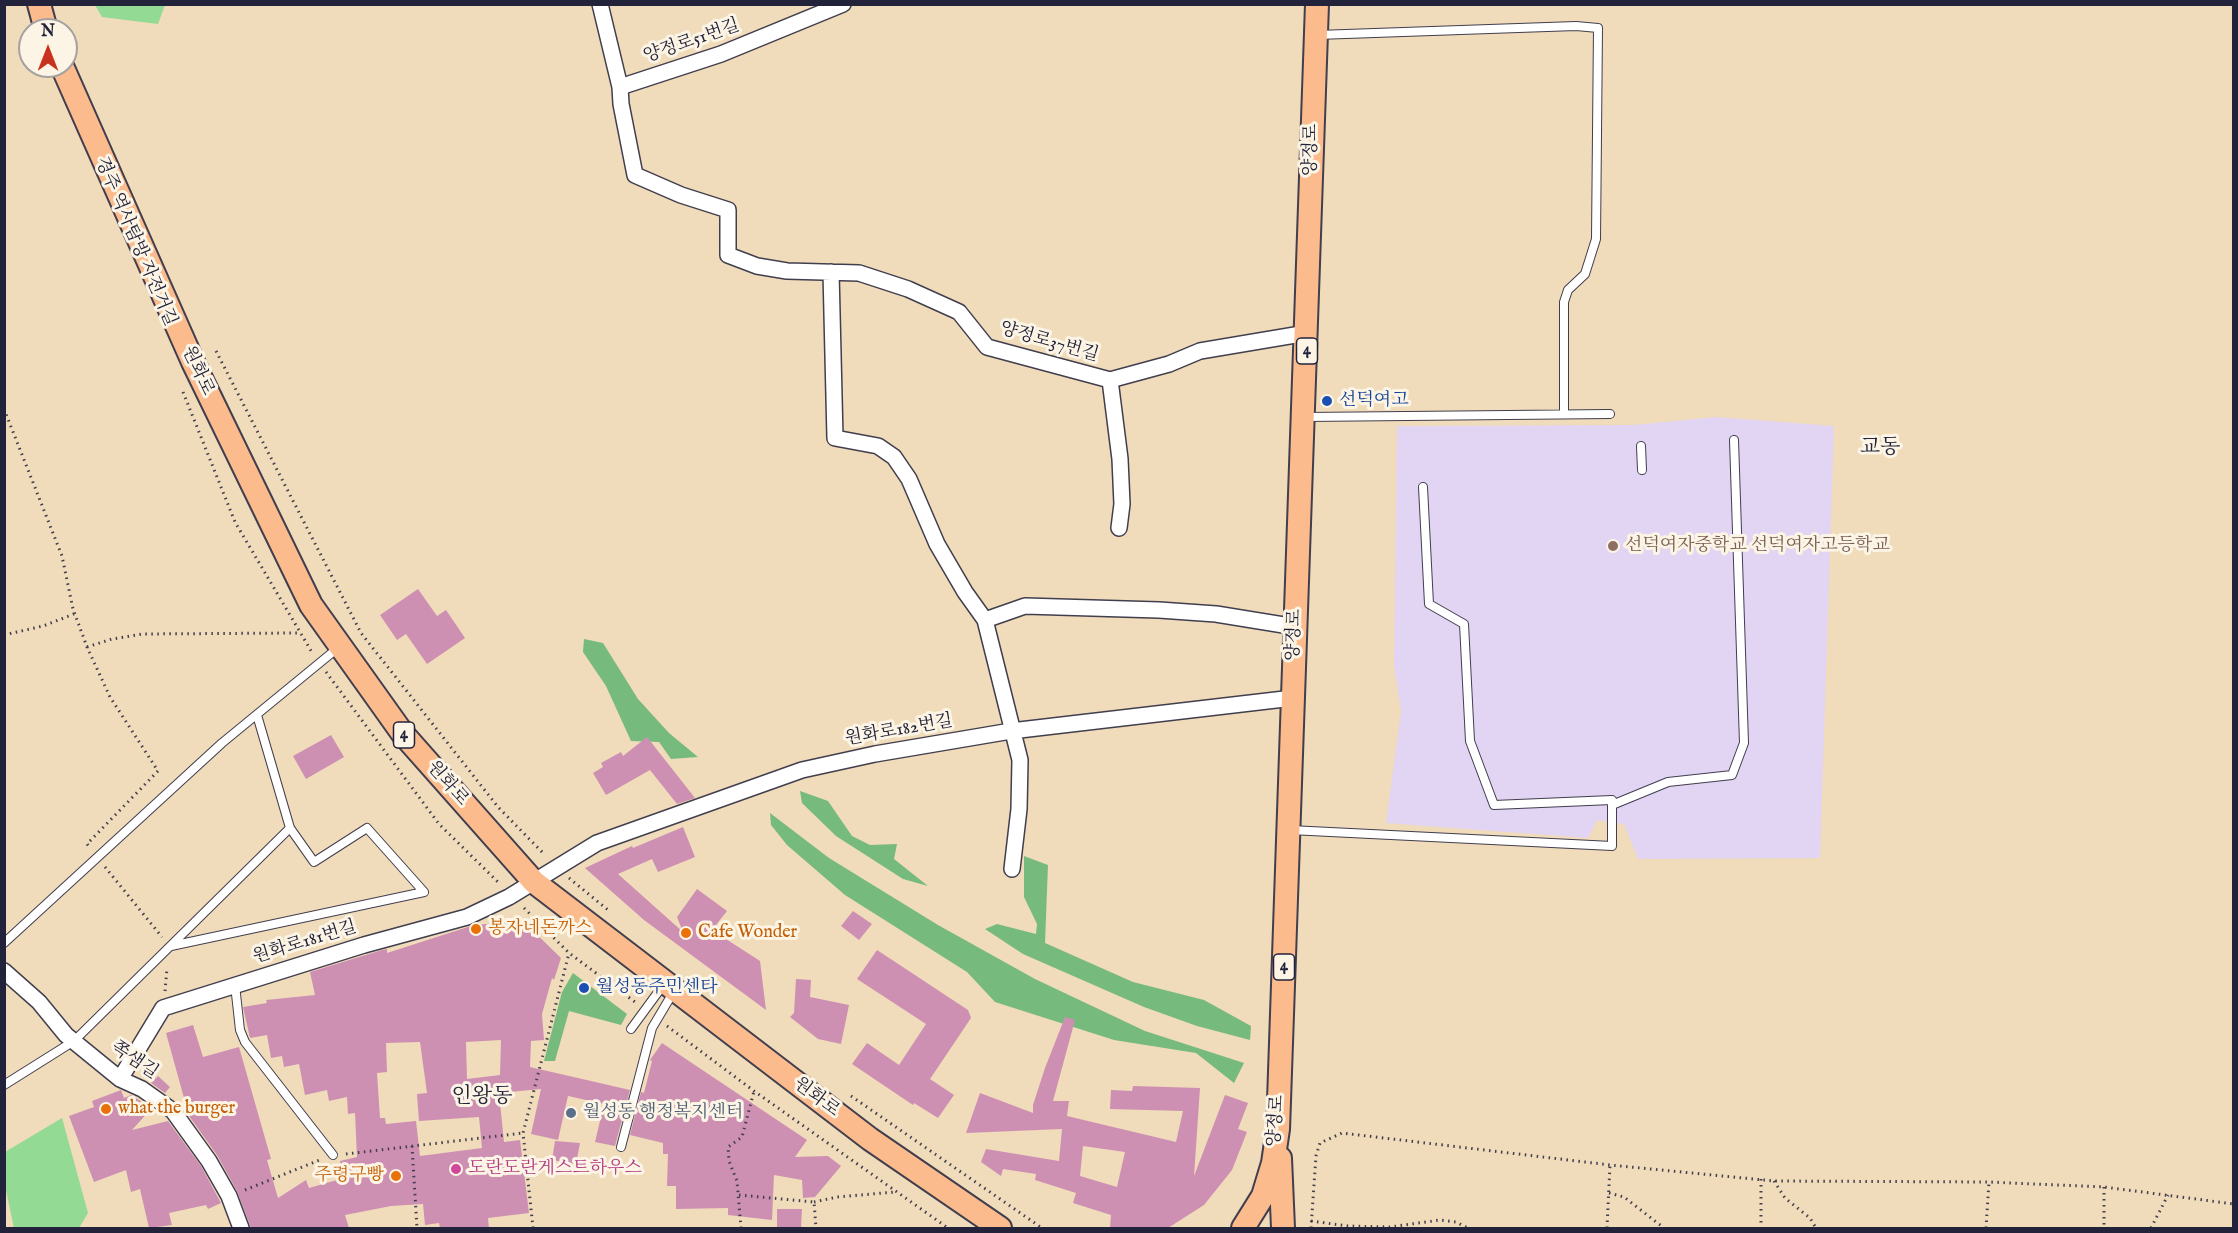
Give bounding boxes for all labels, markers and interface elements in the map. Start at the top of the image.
street label: 양정로51번길 [641,15,743,69]
north arrow [18,18,78,78]
text: N [41,22,55,42]
street label: 양정로 [1301,124,1323,176]
street label: 경주 역사탐방 자전거길 [90,154,180,330]
street label: 양정로37번길 [997,319,1101,367]
road number: 4 [1296,338,1318,364]
street label: 원화로 [176,343,218,399]
place label: 선덕여고 [1339,390,1409,412]
marker: 선덕여고 [1320,394,1334,408]
district label: 교동 [1860,436,1900,462]
place label: 선덕여자중학교 선덕여자고등학교 [1625,535,1890,557]
marker: 선덕여자중학교 선덕여자고등학교 [1606,539,1620,553]
street label: 양정로 [1283,609,1307,661]
street label: 원화로182번길 [843,711,955,751]
road number: 4 [394,722,414,748]
street label: 원화로 [422,757,472,811]
street label: 원화로181번길 [250,917,360,969]
place label: 봉자네돈까스 [488,918,592,940]
marker: 봉자네돈까스 [469,922,483,936]
place label: Cafe Wonder [698,922,797,944]
marker: Cafe Wonder [679,926,693,940]
road number: 4 [1274,954,1294,980]
place label: 월성동주민센타 [596,977,718,999]
marker: 월성동주민센타 [577,981,591,995]
street label: 쪽샘길 [106,1037,162,1085]
street label: 원화로 [789,1074,843,1122]
district label: 인왕동 [452,1085,512,1111]
street label: 양정로 [1264,1094,1290,1148]
place label: what the burger [118,1098,235,1120]
marker: what the burger [99,1102,113,1116]
place label: 월성동 행정복지센터 [583,1102,743,1124]
marker: 월성동 행정복지센터 [564,1106,578,1120]
place label: 도란도란게스트하우스 [468,1158,642,1180]
marker: 도란도란게스트하우스 [449,1162,463,1176]
place label: 주령구빵 [314,1165,384,1187]
marker: 주령구빵 [389,1169,403,1183]

